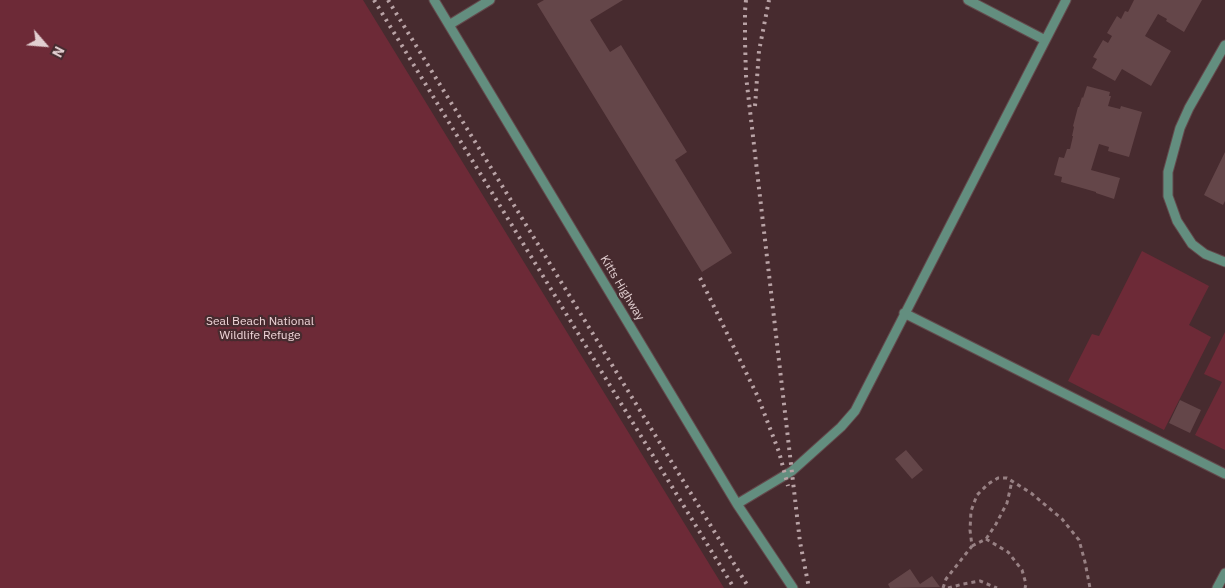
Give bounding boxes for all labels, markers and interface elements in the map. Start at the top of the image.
north arrow [20,20,70,70]
text: N [48,43,69,60]
street label: Kitts Highway [597,253,647,323]
park label: Seal Beach National Wildlife Refuge [206,315,314,343]

